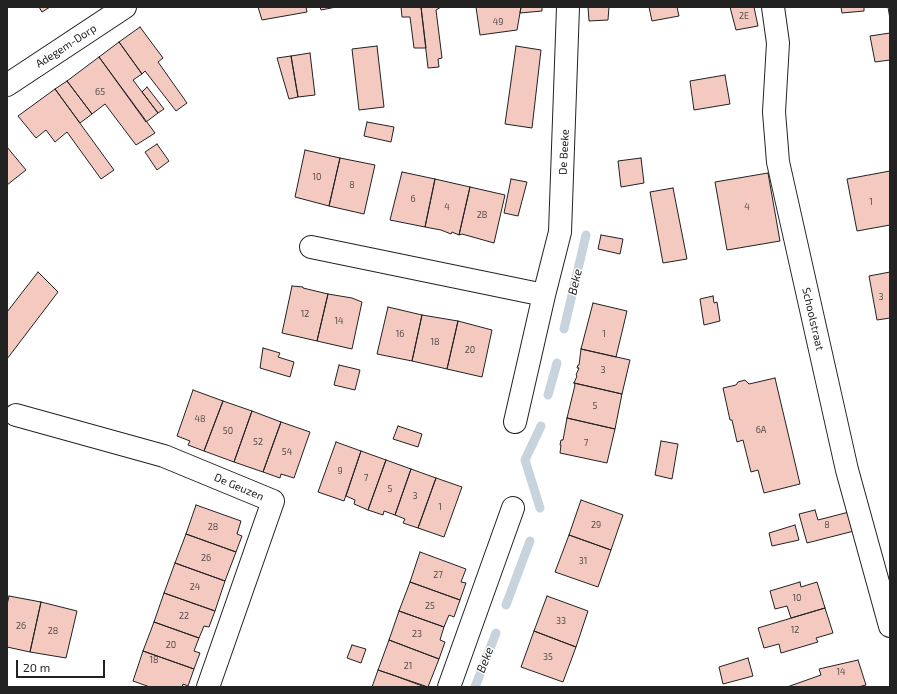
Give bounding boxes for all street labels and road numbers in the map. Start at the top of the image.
street label: Adegem-Dorp [33,21,99,71]
street label: De Beeke [556,129,572,175]
street label: Schoolstraat [799,286,827,352]
street label: De Geuzen [212,471,266,503]

